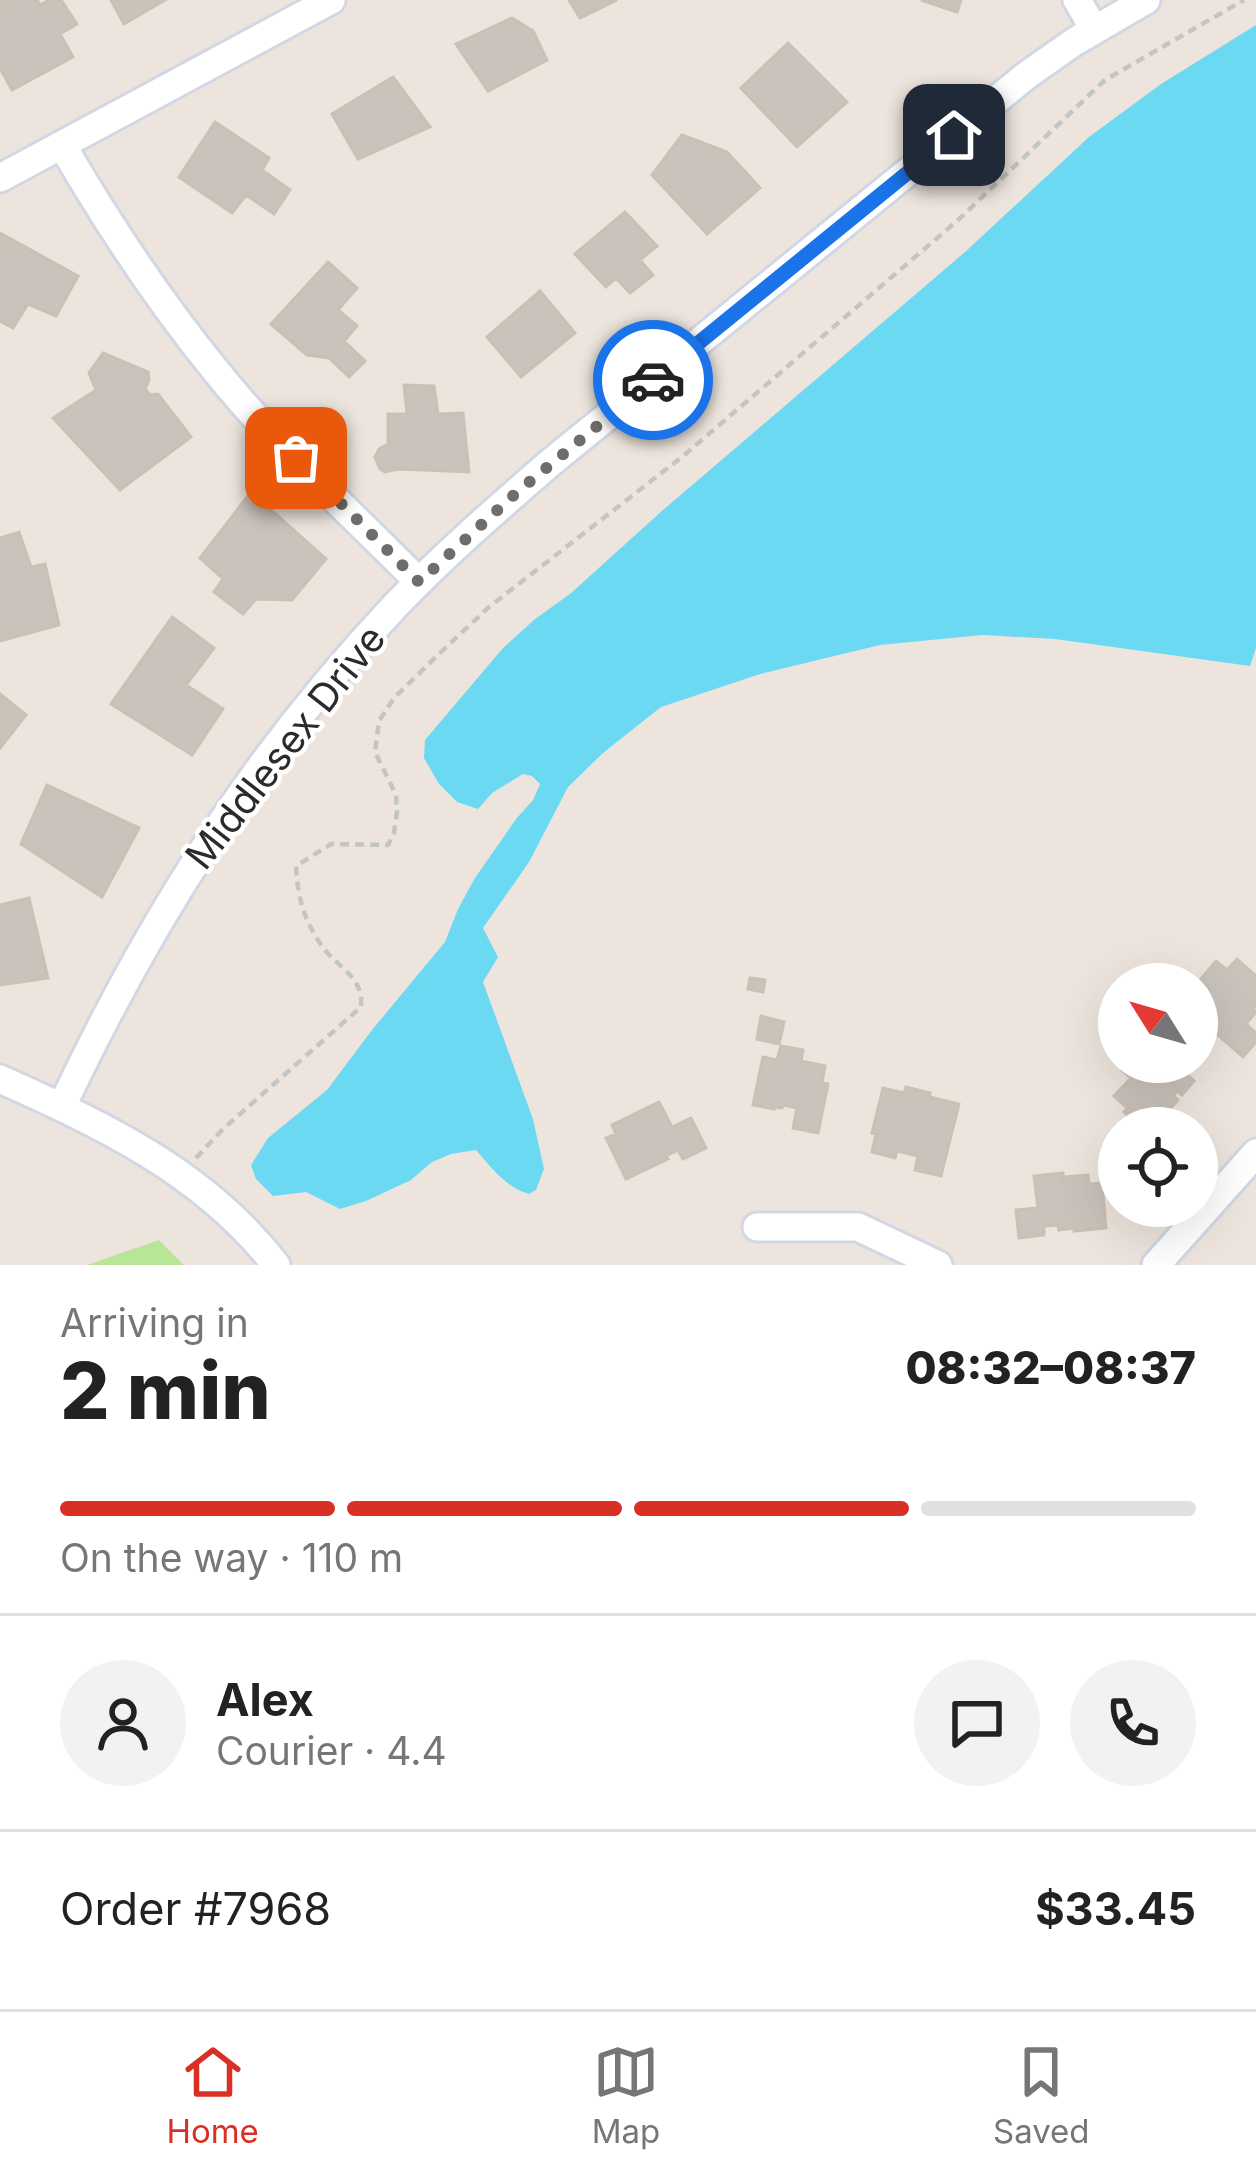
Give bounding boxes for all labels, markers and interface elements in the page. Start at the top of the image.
pin [903,84,1005,186]
icon: home [921,102,987,168]
courier [593,320,713,440]
icon: car [620,347,686,413]
pin [245,407,347,509]
icon: bag [263,425,329,491]
street label: Middlesex Drive [175,616,394,878]
north arrow [1098,963,1218,1083]
map controls [1098,963,1218,1227]
button: locate [1098,1107,1218,1227]
text: Arriving in [60,1299,249,1346]
text: 08:32–08:37 [905,1340,1196,1395]
text: 2 min [60,1343,271,1438]
text: On the way · 110 m [60,1534,403,1581]
button: person [60,1660,186,1786]
button: chat [914,1660,1040,1786]
button: phone [1070,1660,1196,1786]
text: Alex [216,1672,314,1727]
text: Courier · 4.4 [216,1727,447,1774]
text: Order #7968 [60,1881,331,1936]
text: $33.45 [1035,1881,1196,1936]
tab: Home [166,2039,259,2151]
tab: Map [592,2039,660,2151]
tab: Saved [993,2039,1090,2151]

